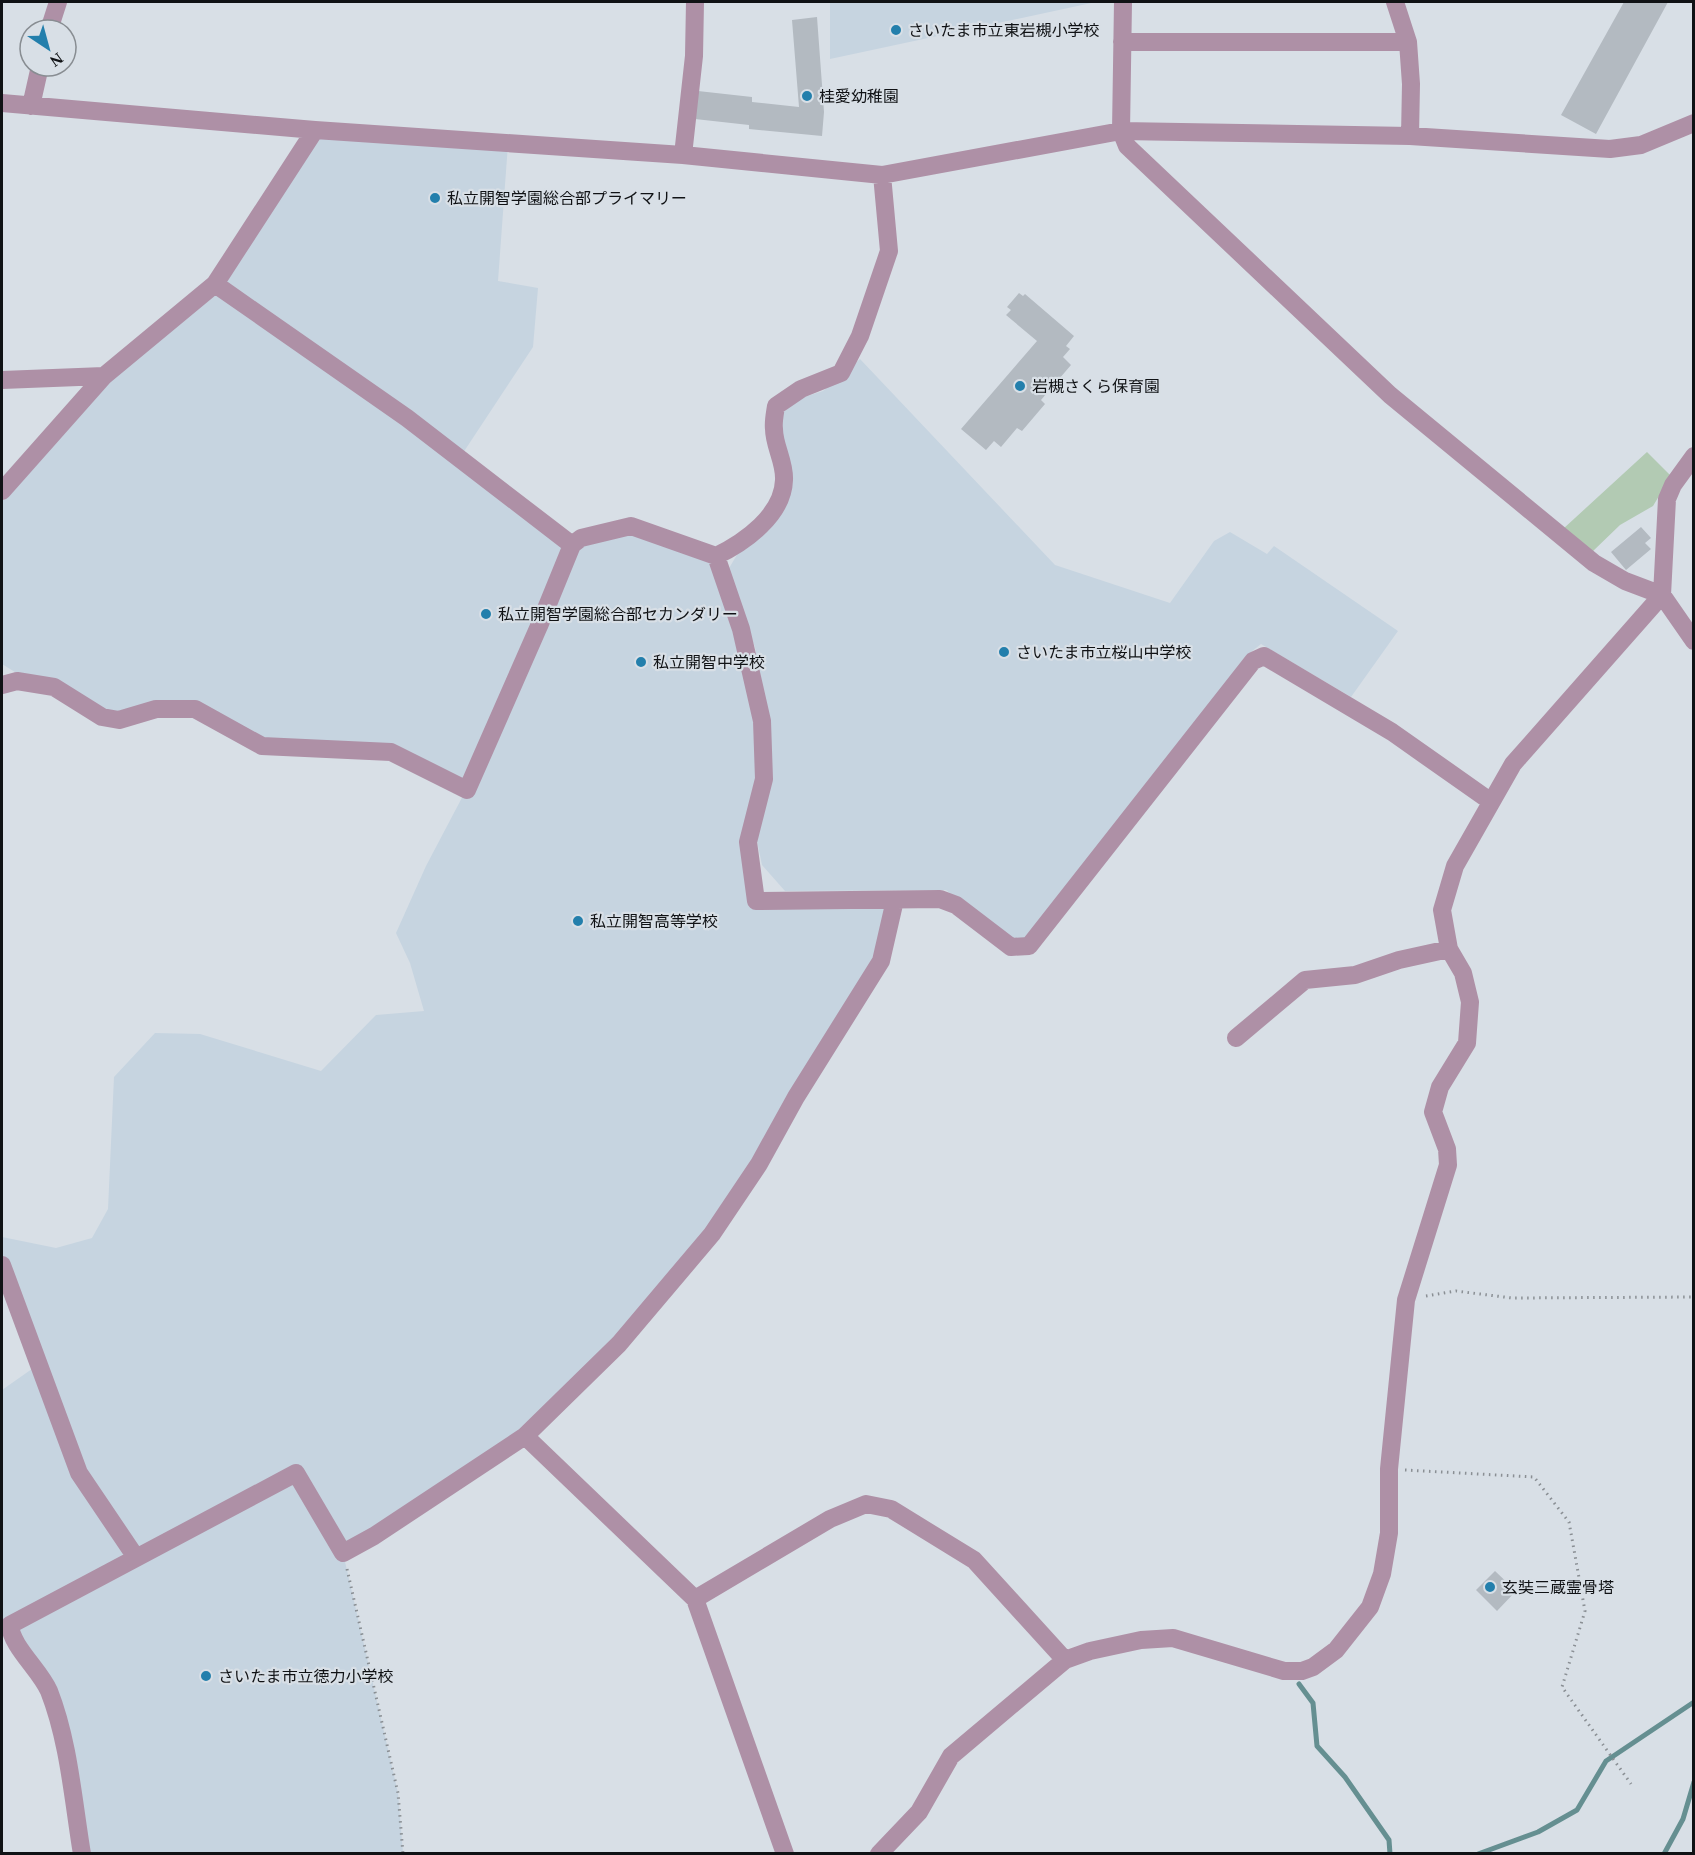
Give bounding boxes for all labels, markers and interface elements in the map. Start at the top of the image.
north arrow [18,18,78,78]
place label: さいたま市立東岩槻小学校 [908,22,1100,39]
marker: さいたま市立東岩槻小学校 [889,23,903,37]
text: N [46,49,66,70]
place label: 桂愛幼稚園 [819,88,899,105]
marker: 桂愛幼稚園 [800,89,814,103]
place label: 私立開智学園総合部プライマリー [447,190,687,207]
marker: 私立開智学園総合部プライマリー [428,191,442,205]
place label: 岩槻さくら保育園 [1032,378,1160,395]
marker: 岩槻さくら保育園 [1013,379,1027,393]
place label: 私立開智学園総合部セカンダリー [498,606,738,623]
marker: 私立開智学園総合部セカンダリー [479,607,493,621]
place label: さいたま市立桜山中学校 [1016,644,1192,661]
marker: さいたま市立桜山中学校 [997,645,1011,659]
place label: 私立開智中学校 [653,654,765,671]
marker: 私立開智中学校 [634,655,648,669]
place label: 私立開智高等学校 [590,913,718,930]
marker: 私立開智高等学校 [571,914,585,928]
place label: 玄奘三蔵霊骨塔 [1502,1579,1614,1596]
marker: 玄奘三蔵霊骨塔 [1483,1580,1497,1594]
place label: さいたま市立徳力小学校 [218,1668,394,1685]
marker: さいたま市立徳力小学校 [199,1669,213,1683]

